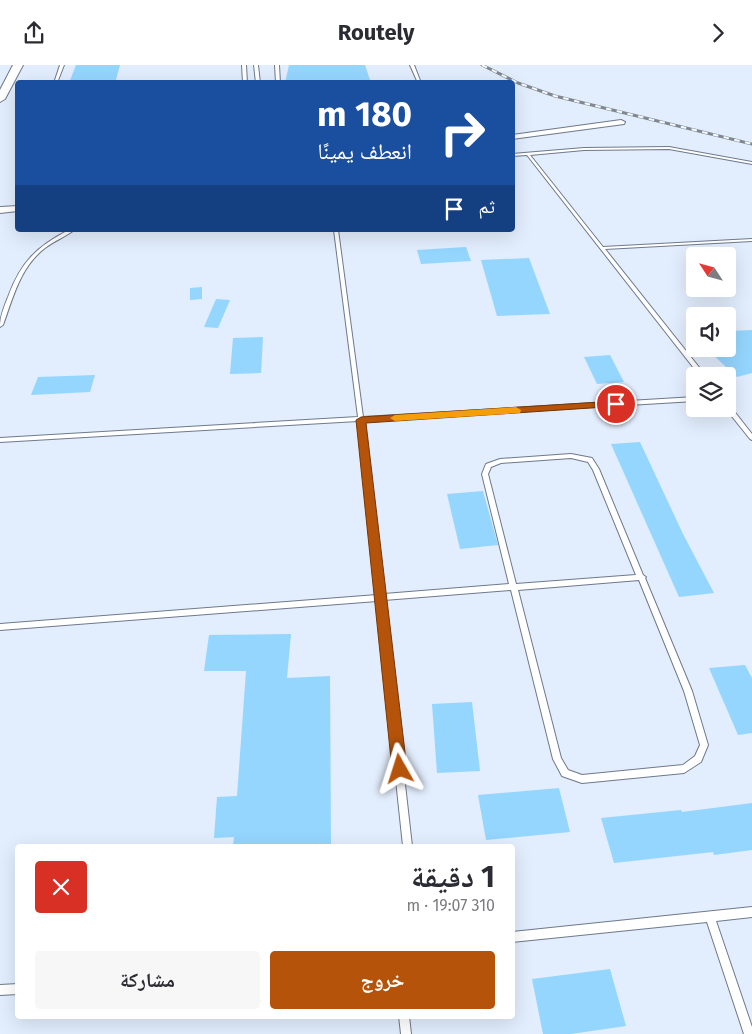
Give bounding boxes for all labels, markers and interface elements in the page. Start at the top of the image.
icon: share [20,19,48,47]
text: Routely [338,19,414,46]
icon: forward [704,19,732,47]
text: 180 m [317,93,412,135]
icon: right [430,100,495,165]
text: انعطف يمينًا [317,138,412,165]
icon: arrive [440,195,468,223]
text: ثم [478,195,495,218]
north arrow [686,247,736,297]
map controls [686,247,736,417]
button: sound [686,307,736,357]
button: layers [686,367,736,417]
pin [595,383,637,425]
icon: arrive [602,390,630,418]
position arrow [373,742,425,794]
text: 1 دقيقة [411,859,495,895]
button: close [35,861,87,913]
text: 310 m · 19:07 [406,896,495,915]
button: مشاركة [35,951,260,1009]
button: خروج [270,951,495,1009]

